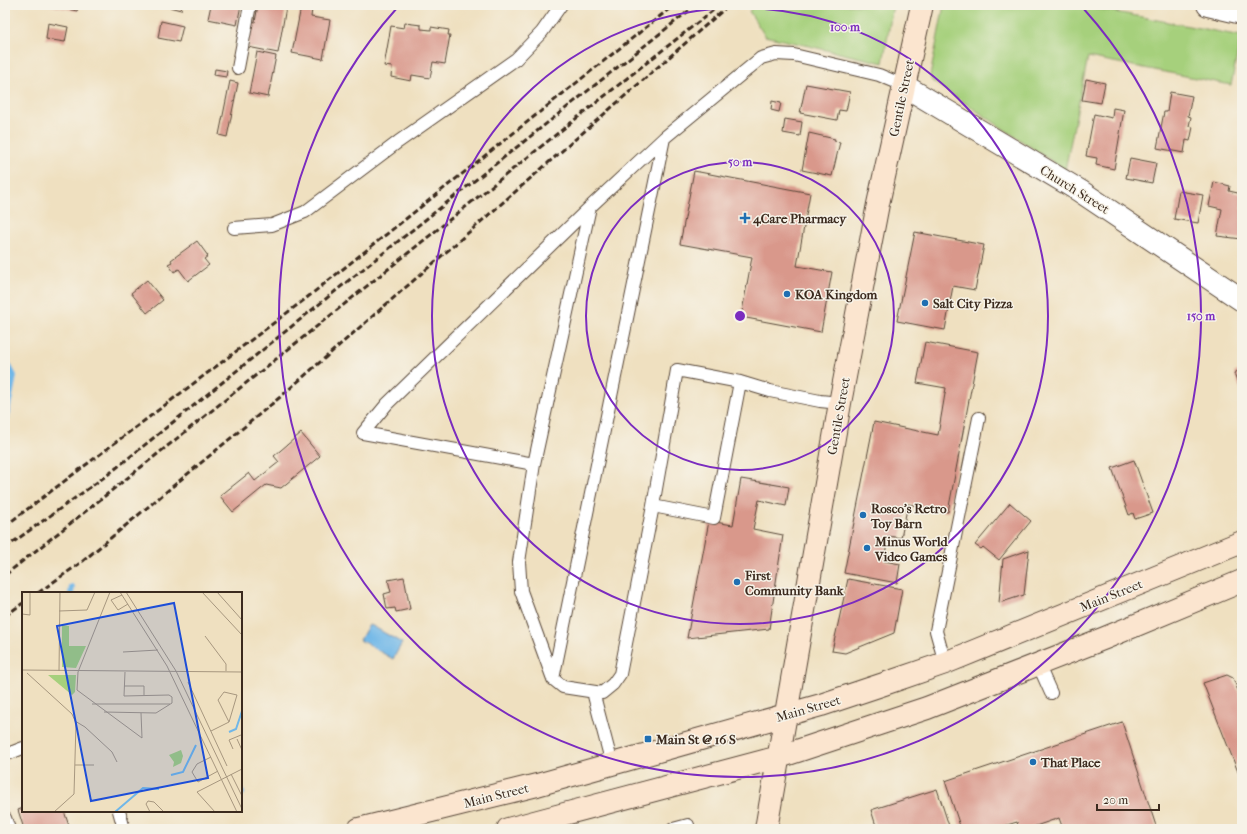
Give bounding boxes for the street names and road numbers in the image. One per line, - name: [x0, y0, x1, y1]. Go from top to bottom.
- street label: Gentile Street: [886, 58, 917, 138]
- street label: Church Street: [1037, 162, 1112, 217]
- street label: Gentile Street: [824, 376, 853, 456]
- street label: Main Street: [1078, 576, 1145, 615]
- street label: Main Street: [774, 692, 842, 725]
- street label: Main Street: [462, 780, 530, 811]

